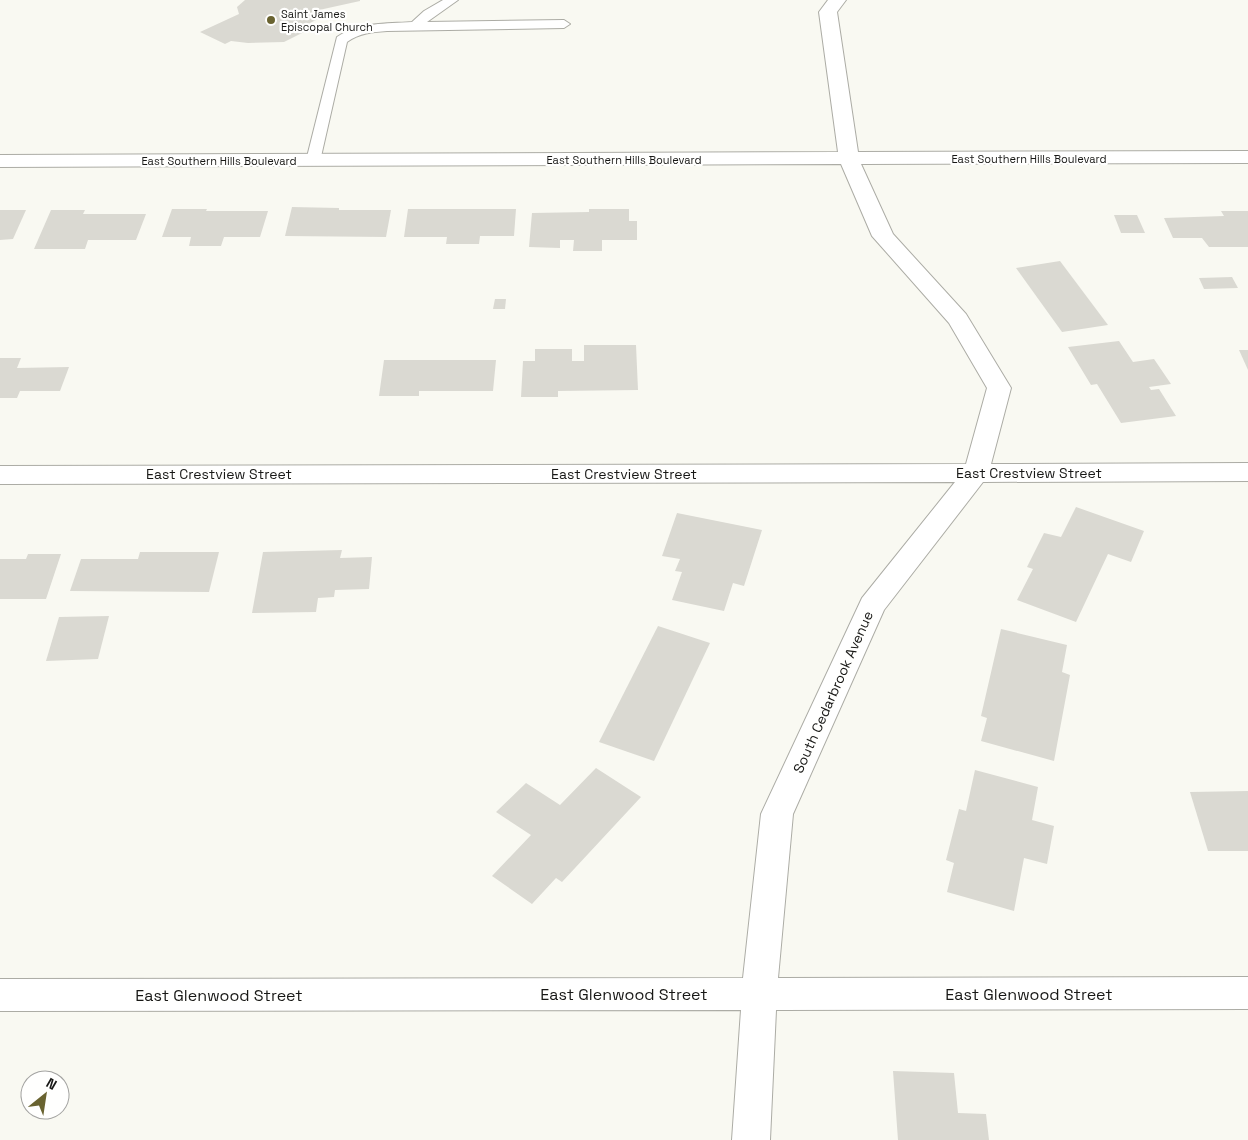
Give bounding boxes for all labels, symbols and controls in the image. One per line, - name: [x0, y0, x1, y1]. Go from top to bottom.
- place label: Saint James Episcopal Church: [281, 7, 373, 34]
- marker: Saint James Episcopal Church: [265, 14, 277, 26]
- street label: East Southern Hills Boulevard: [951, 152, 1107, 166]
- street label: East Southern Hills Boulevard: [546, 153, 702, 167]
- street label: East Southern Hills Boulevard: [141, 154, 297, 168]
- street label: East Crestview Street: [956, 464, 1102, 482]
- street label: East Crestview Street: [146, 465, 292, 483]
- street label: East Crestview Street: [551, 465, 697, 483]
- street label: South Cedarbrook Avenue: [789, 608, 877, 776]
- street label: East Glenwood Street: [540, 984, 708, 1005]
- street label: East Glenwood Street: [945, 984, 1113, 1005]
- street label: East Glenwood Street: [135, 985, 303, 1006]
- north arrow: [20, 1070, 70, 1120]
- text: N: [43, 1074, 60, 1094]

